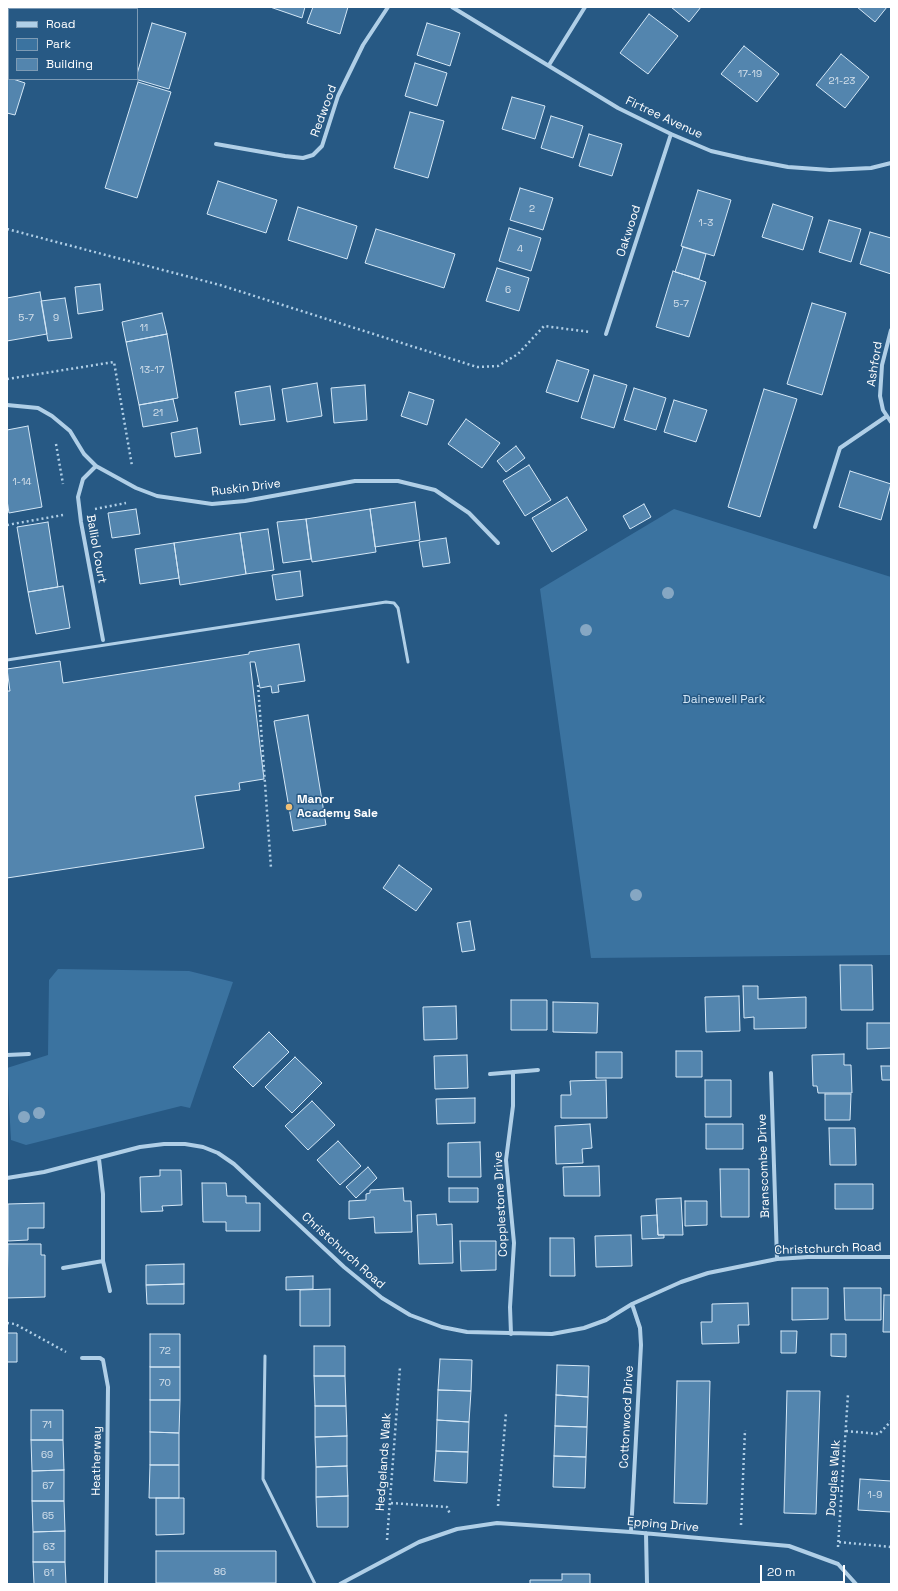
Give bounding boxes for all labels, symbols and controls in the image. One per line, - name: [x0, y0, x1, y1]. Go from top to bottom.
- legend: [8, 8, 138, 80]
- text: Road: [46, 16, 75, 32]
- text: Park: [46, 36, 71, 52]
- text: Building: [46, 56, 93, 72]
- house number: 17-19: [738, 68, 762, 80]
- house number: 21-23: [829, 75, 855, 87]
- street label: Redwood: [308, 83, 340, 139]
- street label: Firtree Avenue: [623, 94, 705, 142]
- house number: 2: [529, 203, 535, 215]
- street label: Oakwood: [614, 203, 644, 259]
- house number: 1-3: [699, 217, 713, 229]
- house number: 4: [517, 243, 523, 255]
- house number: 6: [505, 284, 511, 296]
- house number: 5-7: [673, 298, 689, 310]
- house number: 5-7: [18, 312, 34, 324]
- house number: 9: [53, 312, 59, 324]
- house number: 11: [140, 322, 148, 334]
- street label: Ashford: [864, 340, 886, 388]
- house number: 13-17: [140, 364, 164, 376]
- house number: 21: [153, 407, 163, 419]
- house number: 1-14: [12, 476, 32, 488]
- street label: Ruskin Drive: [210, 477, 282, 499]
- street label: Balliol Court: [83, 513, 109, 585]
- park label: Dainewell Park: [683, 693, 765, 707]
- place label: Manor Academy Sale: [297, 793, 378, 821]
- marker: Manor Academy Sale: [284, 802, 294, 812]
- street label: Branscombe Drive: [755, 1114, 773, 1218]
- street label: Copplestone Drive: [491, 1151, 511, 1257]
- street label: Christchurch Road: [298, 1210, 388, 1292]
- street label: Christchurch Road: [774, 1240, 882, 1258]
- house number: 72: [159, 1345, 171, 1357]
- street label: Cottonwood Drive: [617, 1365, 637, 1469]
- house number: 70: [159, 1377, 171, 1389]
- street label: Hedgelands Walk: [373, 1412, 395, 1512]
- house number: 71: [42, 1419, 52, 1431]
- street label: Heatherway: [89, 1426, 105, 1496]
- street label: Douglas Walk: [824, 1439, 844, 1517]
- house number: 69: [41, 1449, 53, 1461]
- house number: 67: [42, 1480, 54, 1492]
- house number: 1-9: [868, 1489, 882, 1501]
- house number: 65: [42, 1510, 54, 1522]
- street label: Epping Drive: [626, 1515, 700, 1535]
- house number: 63: [43, 1541, 55, 1553]
- scale bar: [762, 1557, 847, 1583]
- text: 20 m: [767, 1564, 795, 1580]
- house number: 86: [214, 1566, 226, 1578]
- house number: 61: [44, 1567, 54, 1579]

